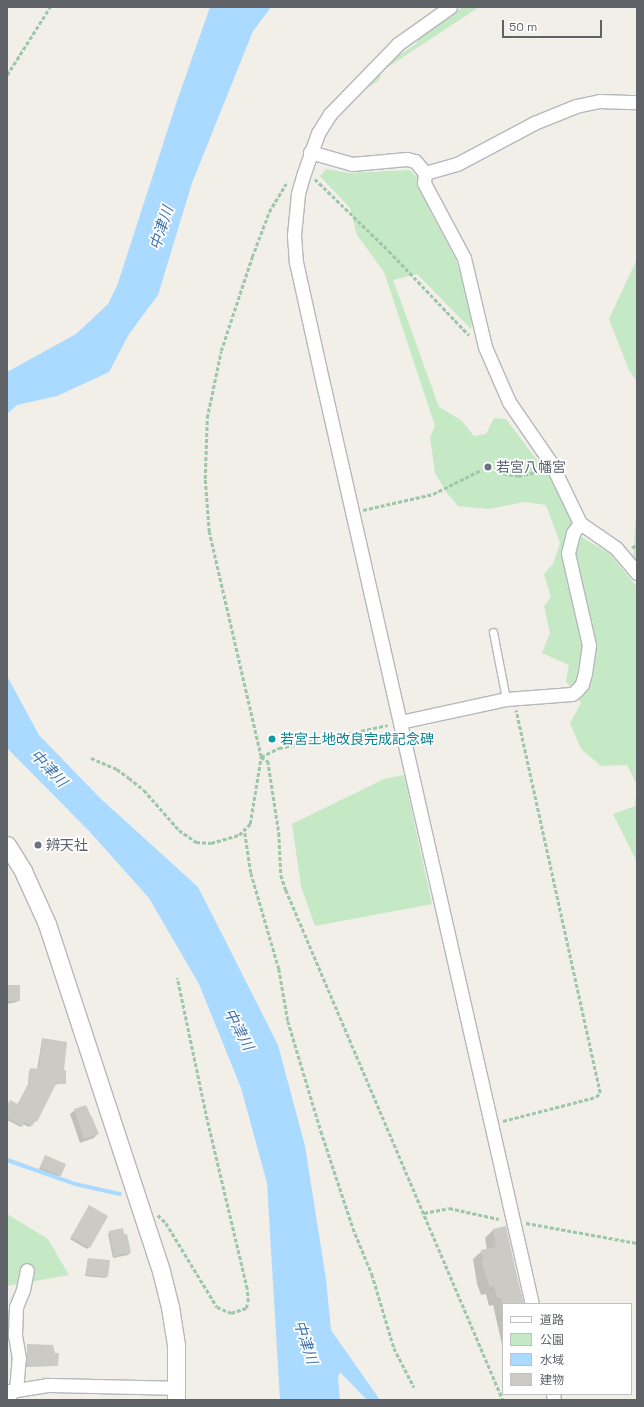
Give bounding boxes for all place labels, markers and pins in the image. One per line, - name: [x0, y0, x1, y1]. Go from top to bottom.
- place label: 若宮八幡宮: [496, 459, 566, 475]
- marker: 若宮八幡宮: [483, 462, 493, 472]
- place label: 若宮土地改良完成記念碑: [280, 731, 434, 747]
- marker: 若宮土地改良完成記念碑: [267, 734, 277, 744]
- place label: 辨天社: [46, 837, 88, 853]
- marker: 辨天社: [33, 840, 43, 850]

